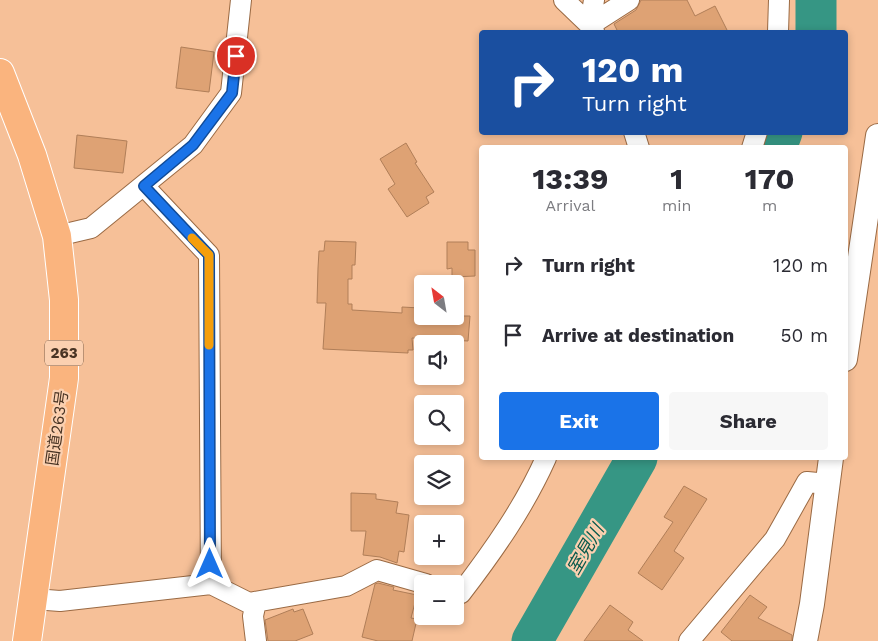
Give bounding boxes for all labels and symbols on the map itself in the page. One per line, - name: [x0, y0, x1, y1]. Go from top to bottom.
- pin: [215, 35, 257, 77]
- north arrow: [414, 275, 464, 325]
- road number: 263: [45, 340, 83, 366]
- street label: 国道263号: [42, 389, 72, 467]
- water label: 室見川: [562, 519, 609, 578]
- position arrow: [183, 537, 235, 589]

